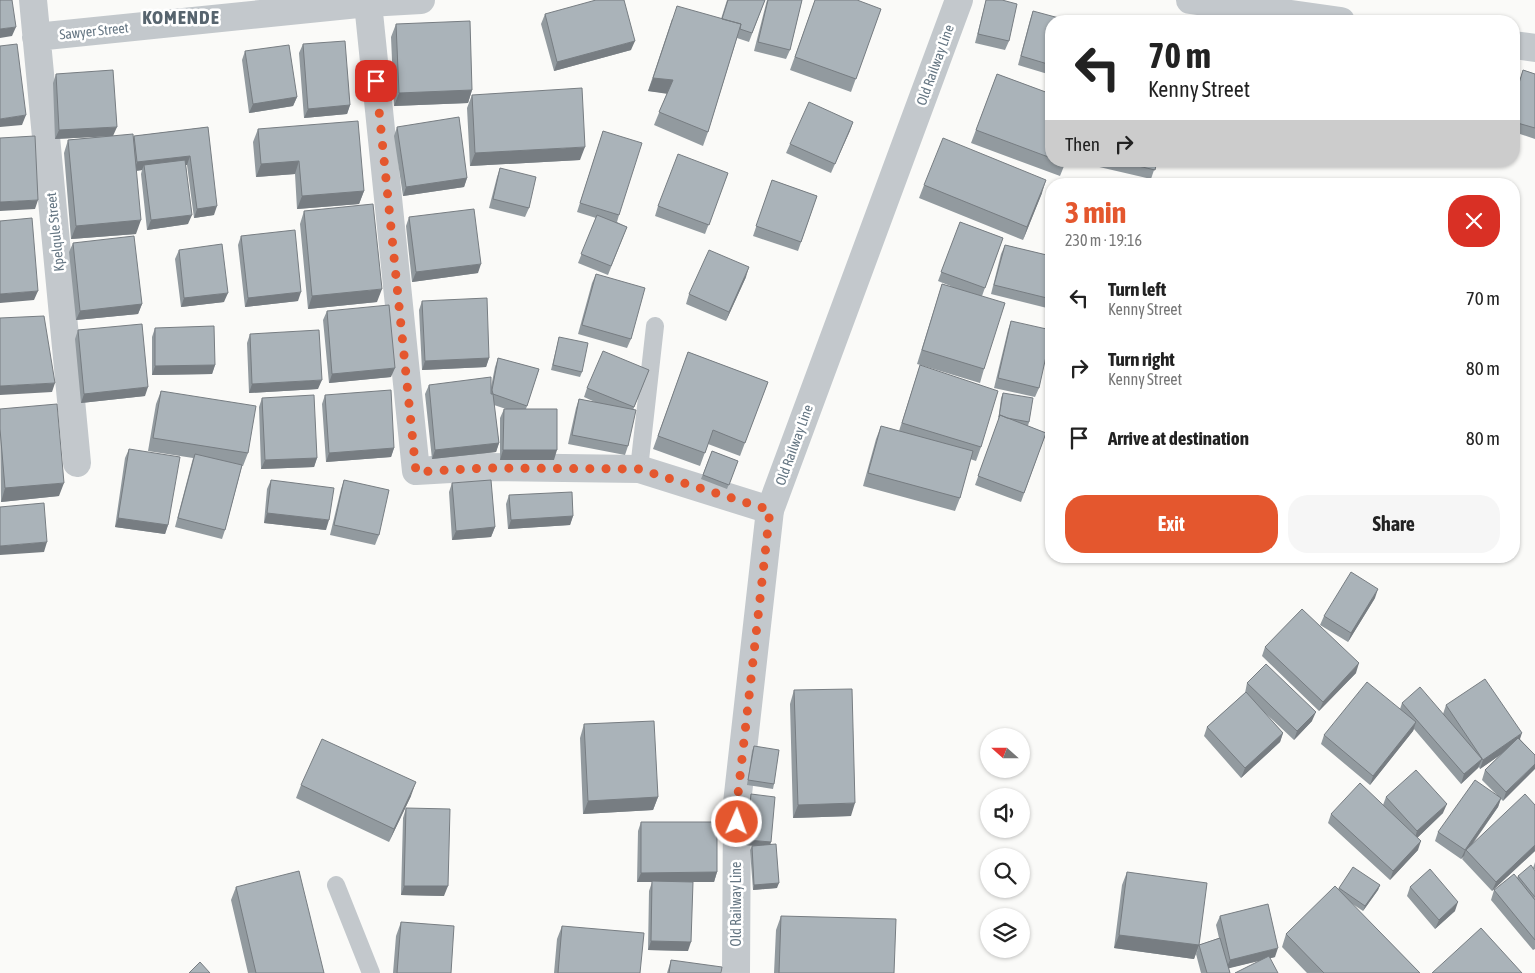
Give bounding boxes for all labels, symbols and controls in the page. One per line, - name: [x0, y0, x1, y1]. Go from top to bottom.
- district label: KOMENDE: [142, 6, 220, 28]
- street label: Sawyer Street: [59, 19, 129, 43]
- street label: Old Railway Line: [913, 22, 957, 108]
- icon: left: [1065, 35, 1130, 100]
- text: 70 m: [1148, 35, 1211, 75]
- pin: [355, 60, 397, 102]
- icon: arrive: [362, 67, 390, 95]
- text: Kenny Street: [1148, 76, 1250, 102]
- icon: right: [1110, 130, 1138, 158]
- text: Then: [1065, 133, 1100, 155]
- street label: Kpelqule Street: [43, 192, 67, 272]
- text: 3 min: [1065, 195, 1126, 229]
- button: close: [1448, 195, 1500, 247]
- text: 230 m · 19:16: [1065, 231, 1142, 249]
- text: Turn left: [1108, 278, 1166, 300]
- icon: left: [1065, 284, 1093, 312]
- text: 70 m: [1466, 287, 1500, 309]
- text: Kenny Street: [1108, 300, 1182, 318]
- text: Turn right: [1108, 348, 1175, 370]
- icon: right: [1065, 354, 1093, 382]
- text: 80 m: [1466, 357, 1500, 379]
- text: Kenny Street: [1108, 370, 1182, 388]
- street label: Old Railway Line: [772, 402, 816, 488]
- icon: arrive: [1065, 424, 1093, 452]
- text: Arrive at destination: [1108, 427, 1249, 449]
- text: 80 m: [1466, 427, 1500, 449]
- button: Exit: [1065, 495, 1278, 553]
- button: Share: [1288, 495, 1500, 553]
- north arrow: [980, 728, 1030, 778]
- map controls: [980, 728, 1030, 958]
- button: sound: [980, 788, 1030, 838]
- position arrow: [710, 795, 762, 847]
- button: search: [980, 848, 1030, 898]
- street label: Old Railway Line: [728, 862, 744, 946]
- button: layers: [980, 908, 1030, 958]

